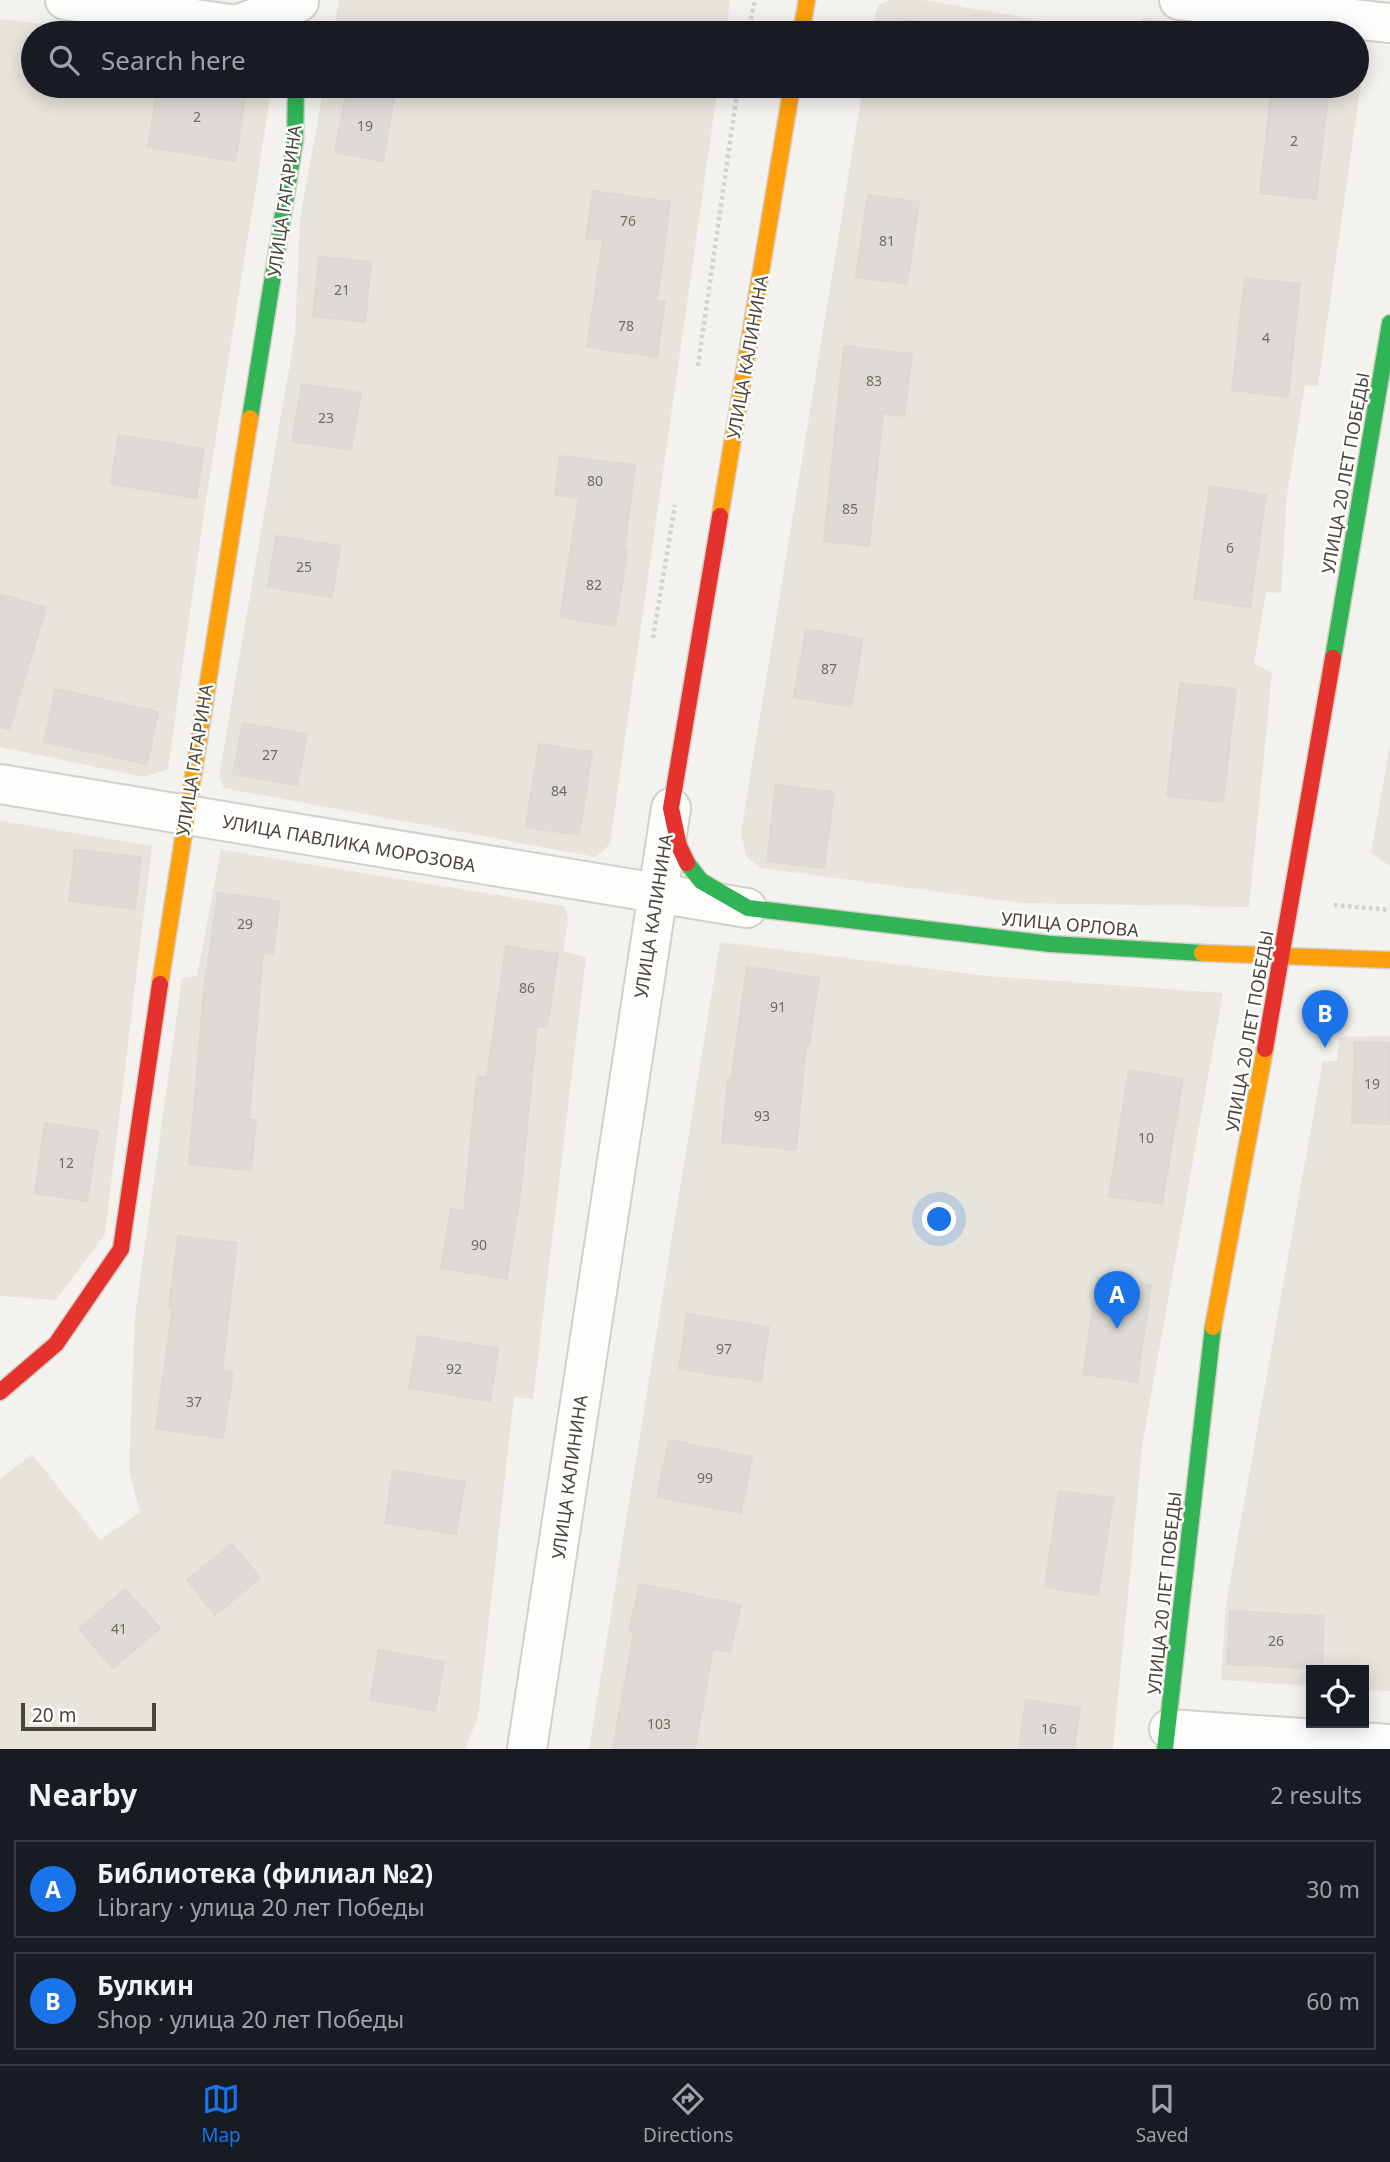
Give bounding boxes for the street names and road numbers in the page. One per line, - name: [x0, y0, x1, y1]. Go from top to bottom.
- street label: УЛИЦА ГАГАРИНА: [261, 123, 307, 279]
- street label: УЛИЦА КАЛИНИНА: [721, 273, 773, 441]
- street label: УЛИЦА 20 ЛЕТ ПОБЕДЫ: [1315, 370, 1375, 576]
- street label: УЛИЦА ГАГАРИНА: [170, 682, 218, 838]
- street label: УЛИЦА ПАВЛИКА МОРОЗОВА: [220, 809, 478, 877]
- street label: УЛИЦА КАЛИНИНА: [628, 832, 678, 1000]
- street label: УЛИЦА ОРЛОВА: [1000, 906, 1140, 942]
- street label: УЛИЦА 20 ЛЕТ ПОБЕДЫ: [1219, 928, 1279, 1134]
- street label: УЛИЦА КАЛИНИНА: [546, 1393, 592, 1561]
- street label: УЛИЦА 20 ЛЕТ ПОБЕДЫ: [1141, 1490, 1187, 1696]

